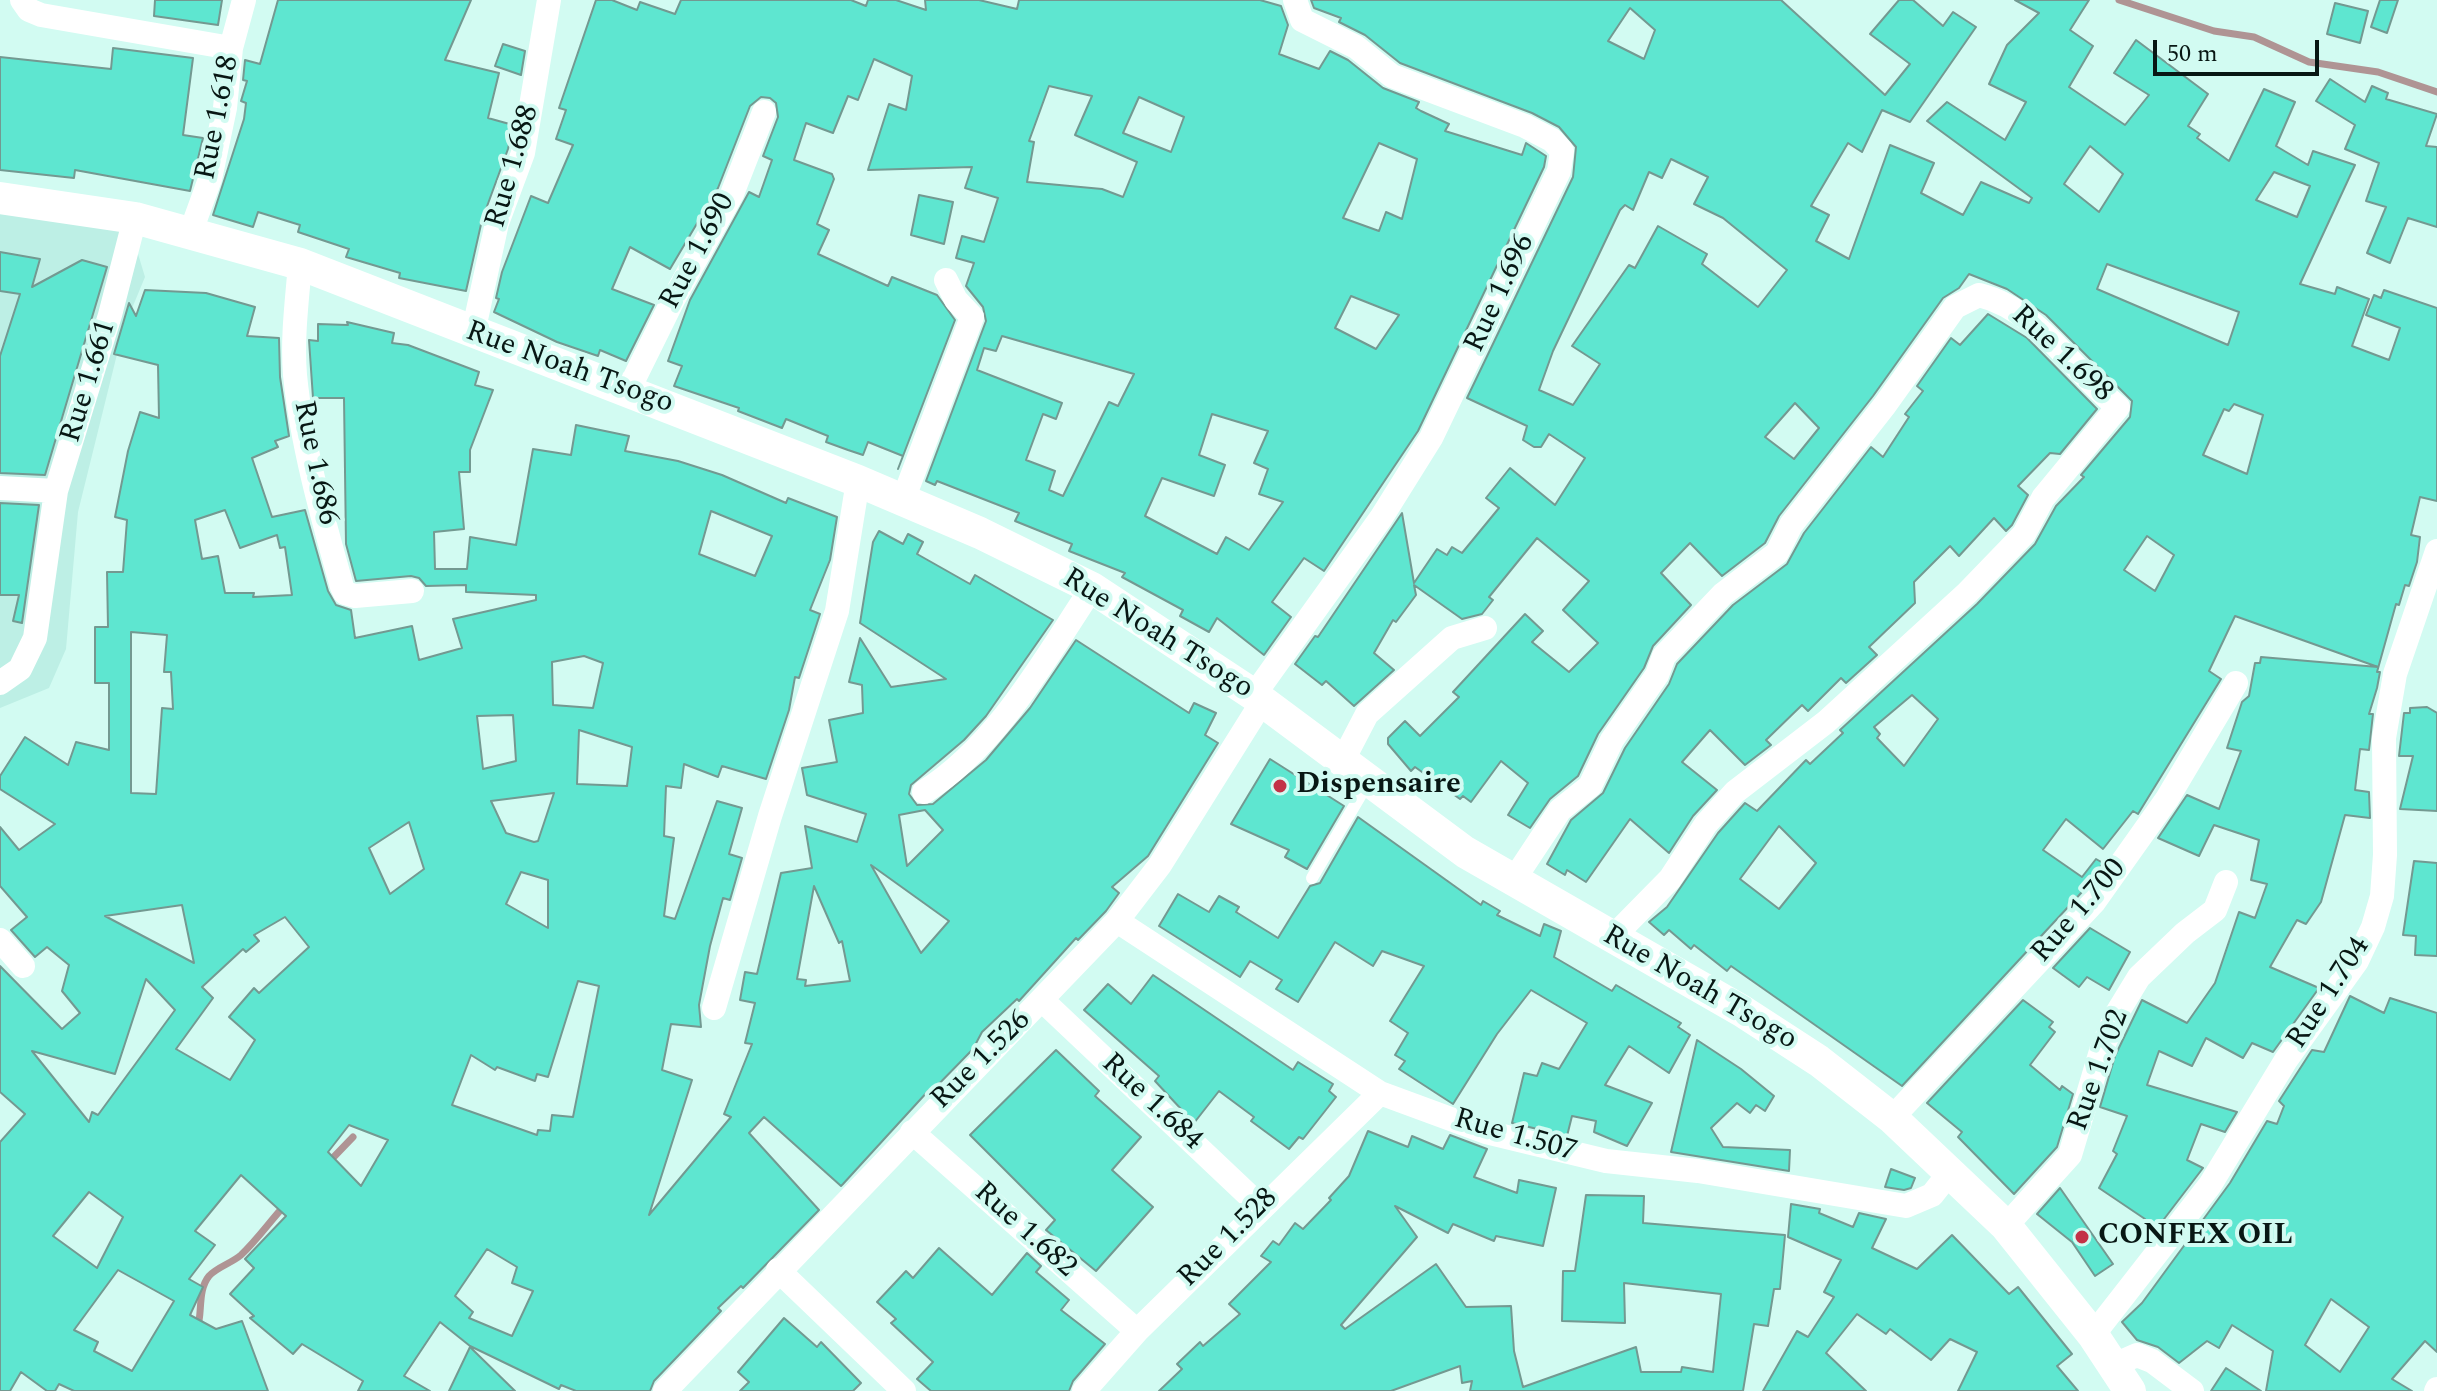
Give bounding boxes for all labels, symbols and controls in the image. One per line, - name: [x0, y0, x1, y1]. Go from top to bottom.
- scale bar: [2157, 24, 2323, 74]
- text: 50 m: [2167, 36, 2218, 72]
- street label: Rue 1.618: [189, 53, 249, 183]
- street label: Rue 1.688: [479, 101, 549, 233]
- street label: Rue 1.690: [653, 188, 745, 316]
- street label: Rue 1.696: [1458, 229, 1544, 359]
- street label: Rue 1.698: [2003, 299, 2119, 411]
- street label: Rue Noah Tsogo: [460, 315, 678, 423]
- street label: Rue 1.661: [54, 316, 126, 448]
- street label: Rue 1.686: [283, 398, 345, 528]
- street label: Rue Noah Tsogo: [1055, 562, 1259, 708]
- place label: Dispensaire: [1296, 768, 1461, 804]
- marker: Dispensaire: [1271, 777, 1289, 795]
- street label: Rue 1.700: [2025, 853, 2135, 971]
- street label: Rue Noah Tsogo: [1595, 919, 1803, 1059]
- street label: Rue 1.704: [2281, 931, 2379, 1057]
- street label: Rue 1.526: [925, 1004, 1039, 1118]
- street label: Rue 1.702: [2062, 1006, 2138, 1136]
- street label: Rue 1.684: [1093, 1047, 1209, 1159]
- street label: Rue 1.507: [1449, 1102, 1581, 1172]
- street label: Rue 1.682: [965, 1175, 1083, 1287]
- street label: Rue 1.528: [1172, 1182, 1286, 1296]
- place label: CONFEX OIL: [2098, 1219, 2293, 1255]
- marker: CONFEX OIL: [2073, 1228, 2091, 1246]

